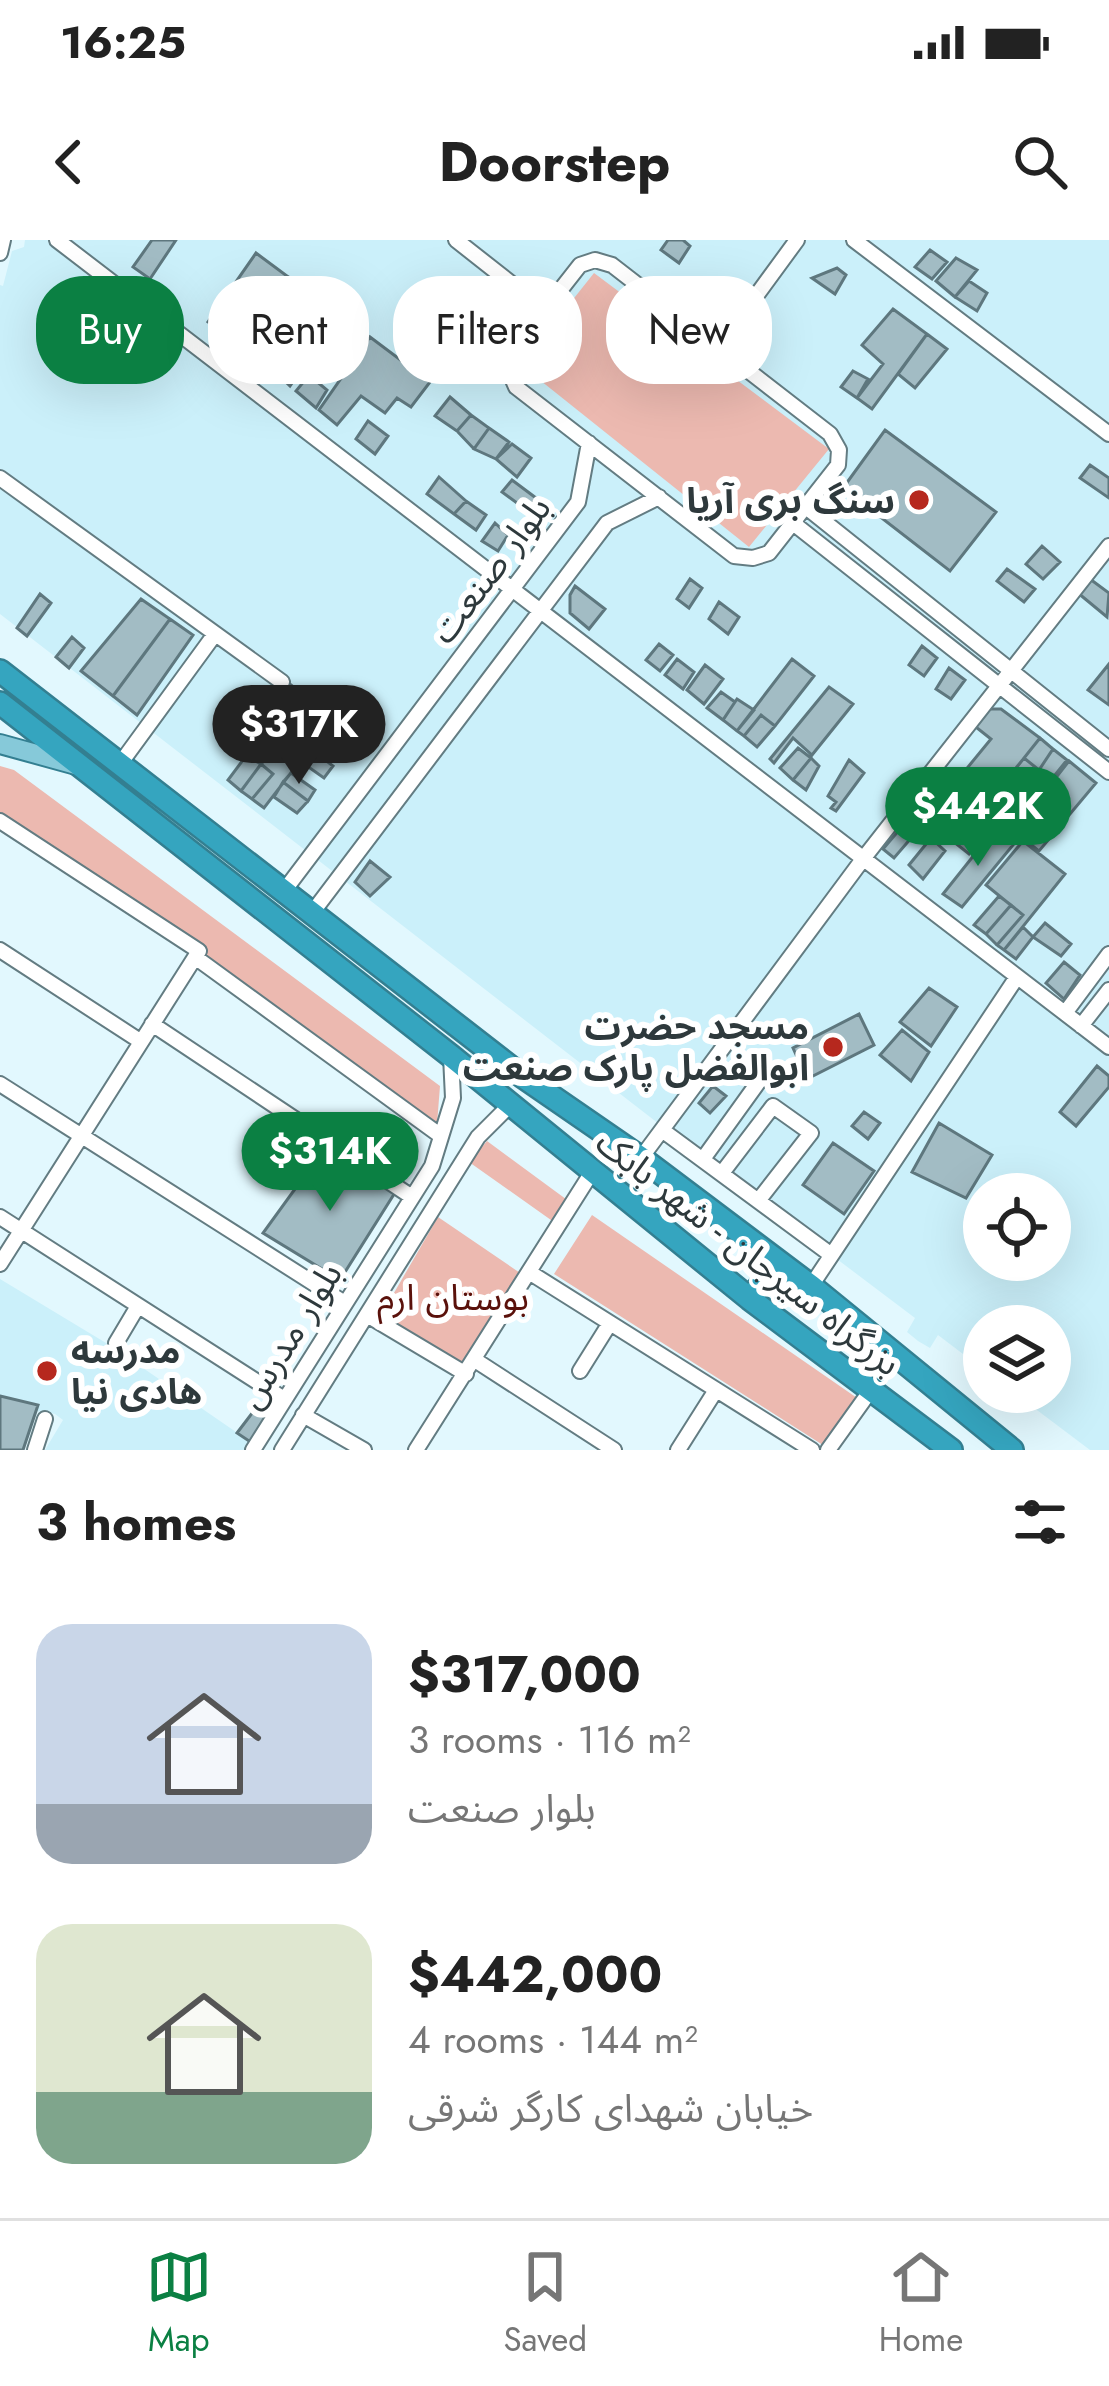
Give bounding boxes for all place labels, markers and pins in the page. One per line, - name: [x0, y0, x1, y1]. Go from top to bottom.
- place label: سنگ بری آریا: [686, 474, 895, 526]
- marker: سنگ بری آریا: [906, 487, 932, 513]
- pin: $317K: [215, 685, 383, 787]
- pin: $442K: [894, 767, 1062, 869]
- place label: مسجد حضرت ابوالفضل پارک صنعت: [463, 1000, 809, 1093]
- marker: مسجد حضرت ابوالفضل پارک صنعت: [820, 1034, 846, 1060]
- pin: $314K: [246, 1112, 414, 1214]
- place label: مدرسه هادی نیا: [71, 1324, 202, 1417]
- marker: مدرسه هادی نیا: [34, 1358, 60, 1384]

